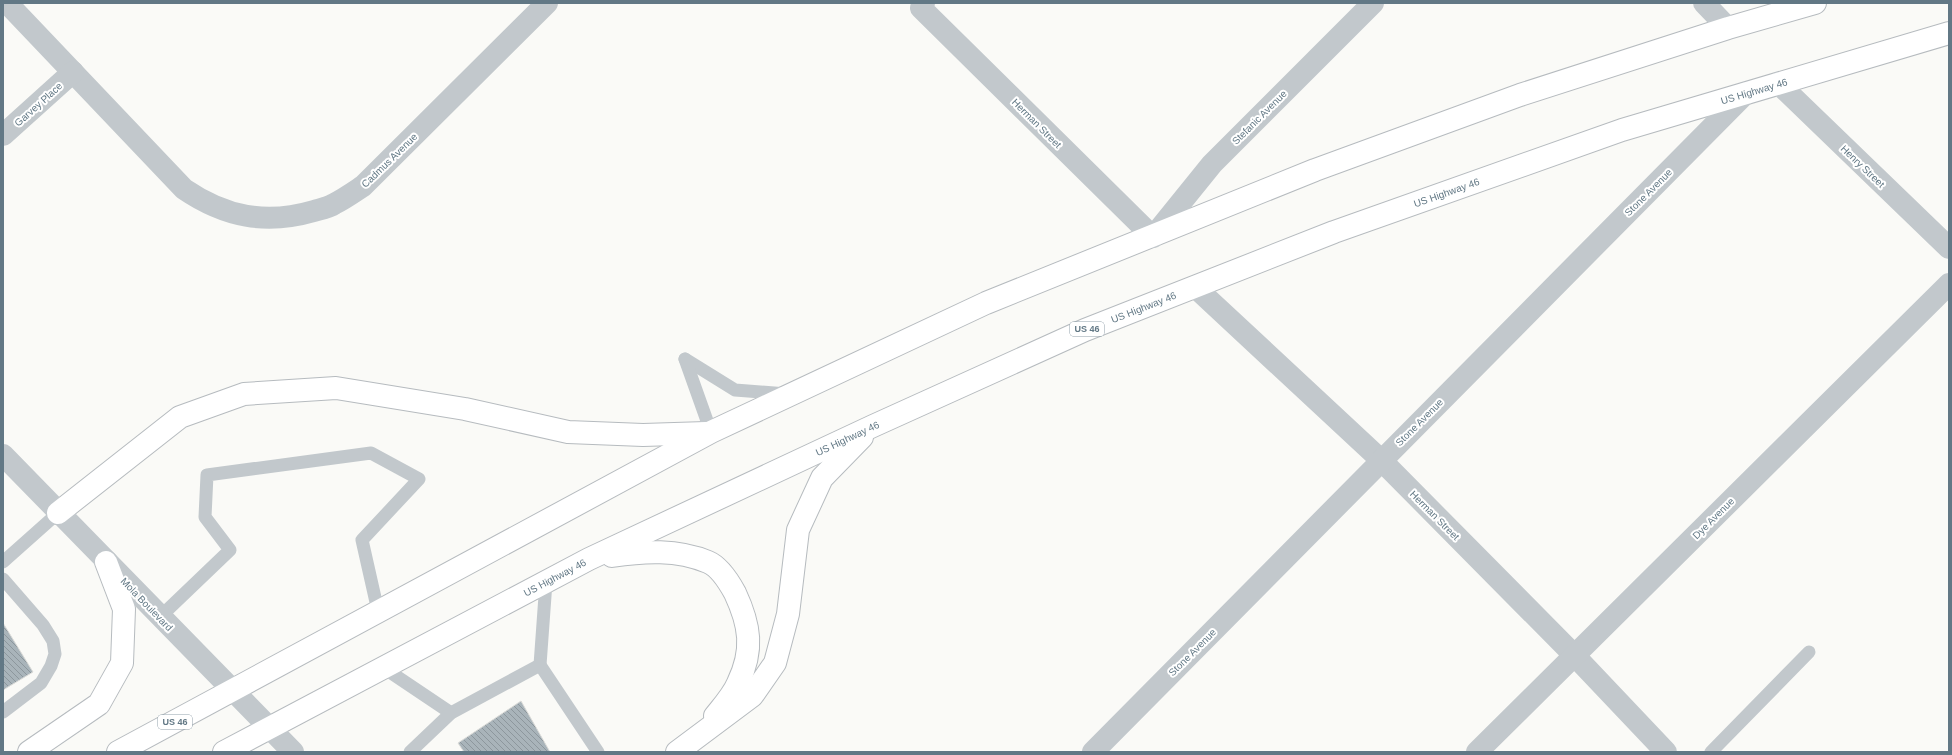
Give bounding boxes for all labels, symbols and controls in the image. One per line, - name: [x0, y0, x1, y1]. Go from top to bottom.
- street label: US Highway 46: [1719, 76, 1789, 106]
- street label: Garvey Place: [12, 80, 65, 129]
- street label: Stefanic Avenue: [1230, 88, 1289, 147]
- street label: Herman Street: [1010, 96, 1064, 150]
- street label: Cadmus Avenue: [359, 131, 420, 190]
- street label: Henry Street: [1839, 143, 1887, 190]
- street label: Stone Avenue: [1623, 166, 1675, 218]
- street label: US Highway 46: [1412, 176, 1481, 209]
- street label: US Highway 46: [1110, 290, 1178, 325]
- road number: US 46: [1070, 322, 1104, 336]
- street label: Stone Avenue: [1394, 396, 1446, 448]
- street label: US Highway 46: [814, 419, 881, 458]
- street label: Herman Street: [1408, 488, 1462, 542]
- street label: Dye Avenue: [1690, 495, 1737, 541]
- street label: US Highway 46: [522, 556, 588, 599]
- street label: Mola Boulevard: [119, 576, 175, 633]
- street label: Stone Avenue: [1167, 626, 1219, 678]
- road number: US 46: [158, 715, 192, 729]

